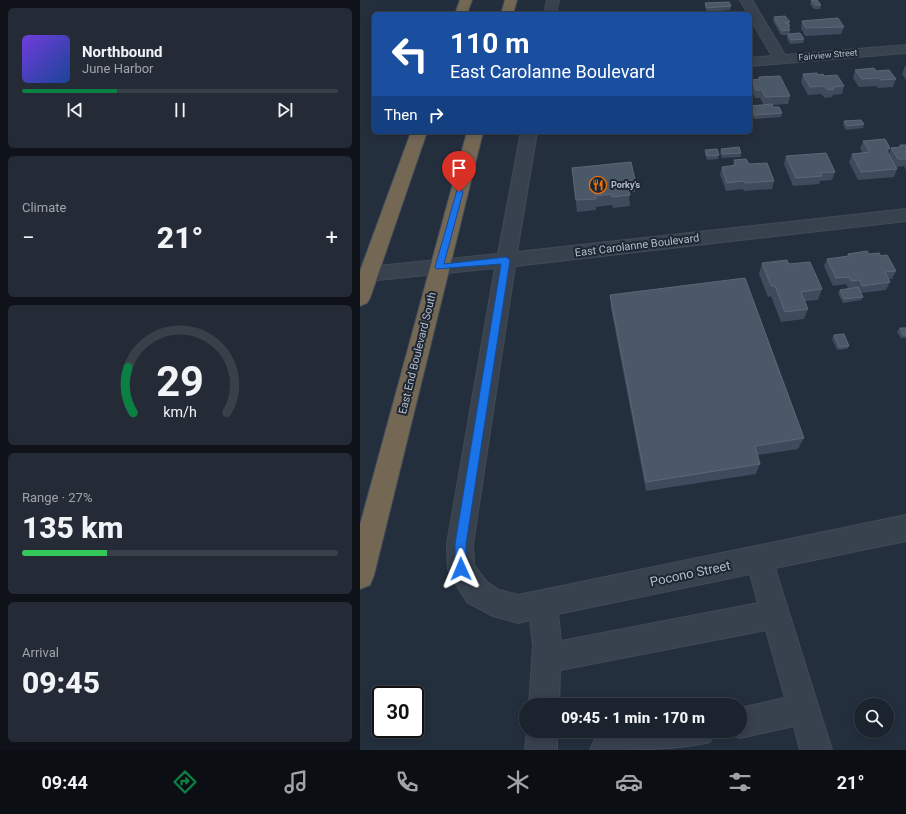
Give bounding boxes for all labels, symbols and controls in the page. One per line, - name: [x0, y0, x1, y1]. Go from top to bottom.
- text: 110 m: [450, 27, 529, 60]
- icon: left: [384, 28, 436, 80]
- text: Northbound: [82, 43, 163, 61]
- street label: Fairview Street: [798, 47, 858, 63]
- text: June Harbor: [82, 61, 154, 76]
- text: East Carolanne Boulevard: [450, 61, 655, 82]
- icon: previous: [64, 99, 86, 121]
- icon: pause: [169, 99, 191, 121]
- icon: next: [274, 99, 296, 121]
- icon: right: [425, 104, 447, 126]
- text: Then: [384, 106, 417, 124]
- pin: [442, 151, 476, 192]
- icon: arrive: [448, 157, 470, 179]
- restaurant icon: Porky's: [588, 175, 608, 195]
- place label: Porky's: [611, 180, 641, 190]
- text: Climate: [22, 200, 66, 215]
- text: 21°: [157, 220, 203, 255]
- text: −: [22, 225, 35, 250]
- text: +: [326, 225, 338, 250]
- street label: East Carolanne Boulevard: [574, 231, 700, 260]
- street label: East End Boulevard South: [396, 291, 439, 416]
- text: 29: [156, 357, 204, 406]
- text: km/h: [163, 404, 197, 420]
- text: Range · 27%: [22, 490, 92, 505]
- text: 135 km: [22, 510, 124, 545]
- position arrow: [440, 548, 482, 590]
- street label: Pocono Street: [649, 558, 732, 589]
- text: Arrival: [22, 645, 59, 660]
- text: 09:45: [22, 665, 100, 700]
- speed limit sign: 30: [372, 686, 424, 738]
- map controls: [854, 698, 894, 738]
- button: search: [854, 698, 894, 738]
- text: 09:45 · 1 min · 170 m: [561, 709, 705, 727]
- icon: directions: [171, 768, 199, 796]
- icon: music: [282, 768, 310, 796]
- icon: phone: [393, 768, 421, 796]
- icon: climate: [504, 768, 532, 796]
- icon: car: [615, 768, 643, 796]
- icon: filters: [726, 768, 754, 796]
- text: 09:44: [41, 772, 88, 793]
- text: 21°: [837, 772, 864, 793]

